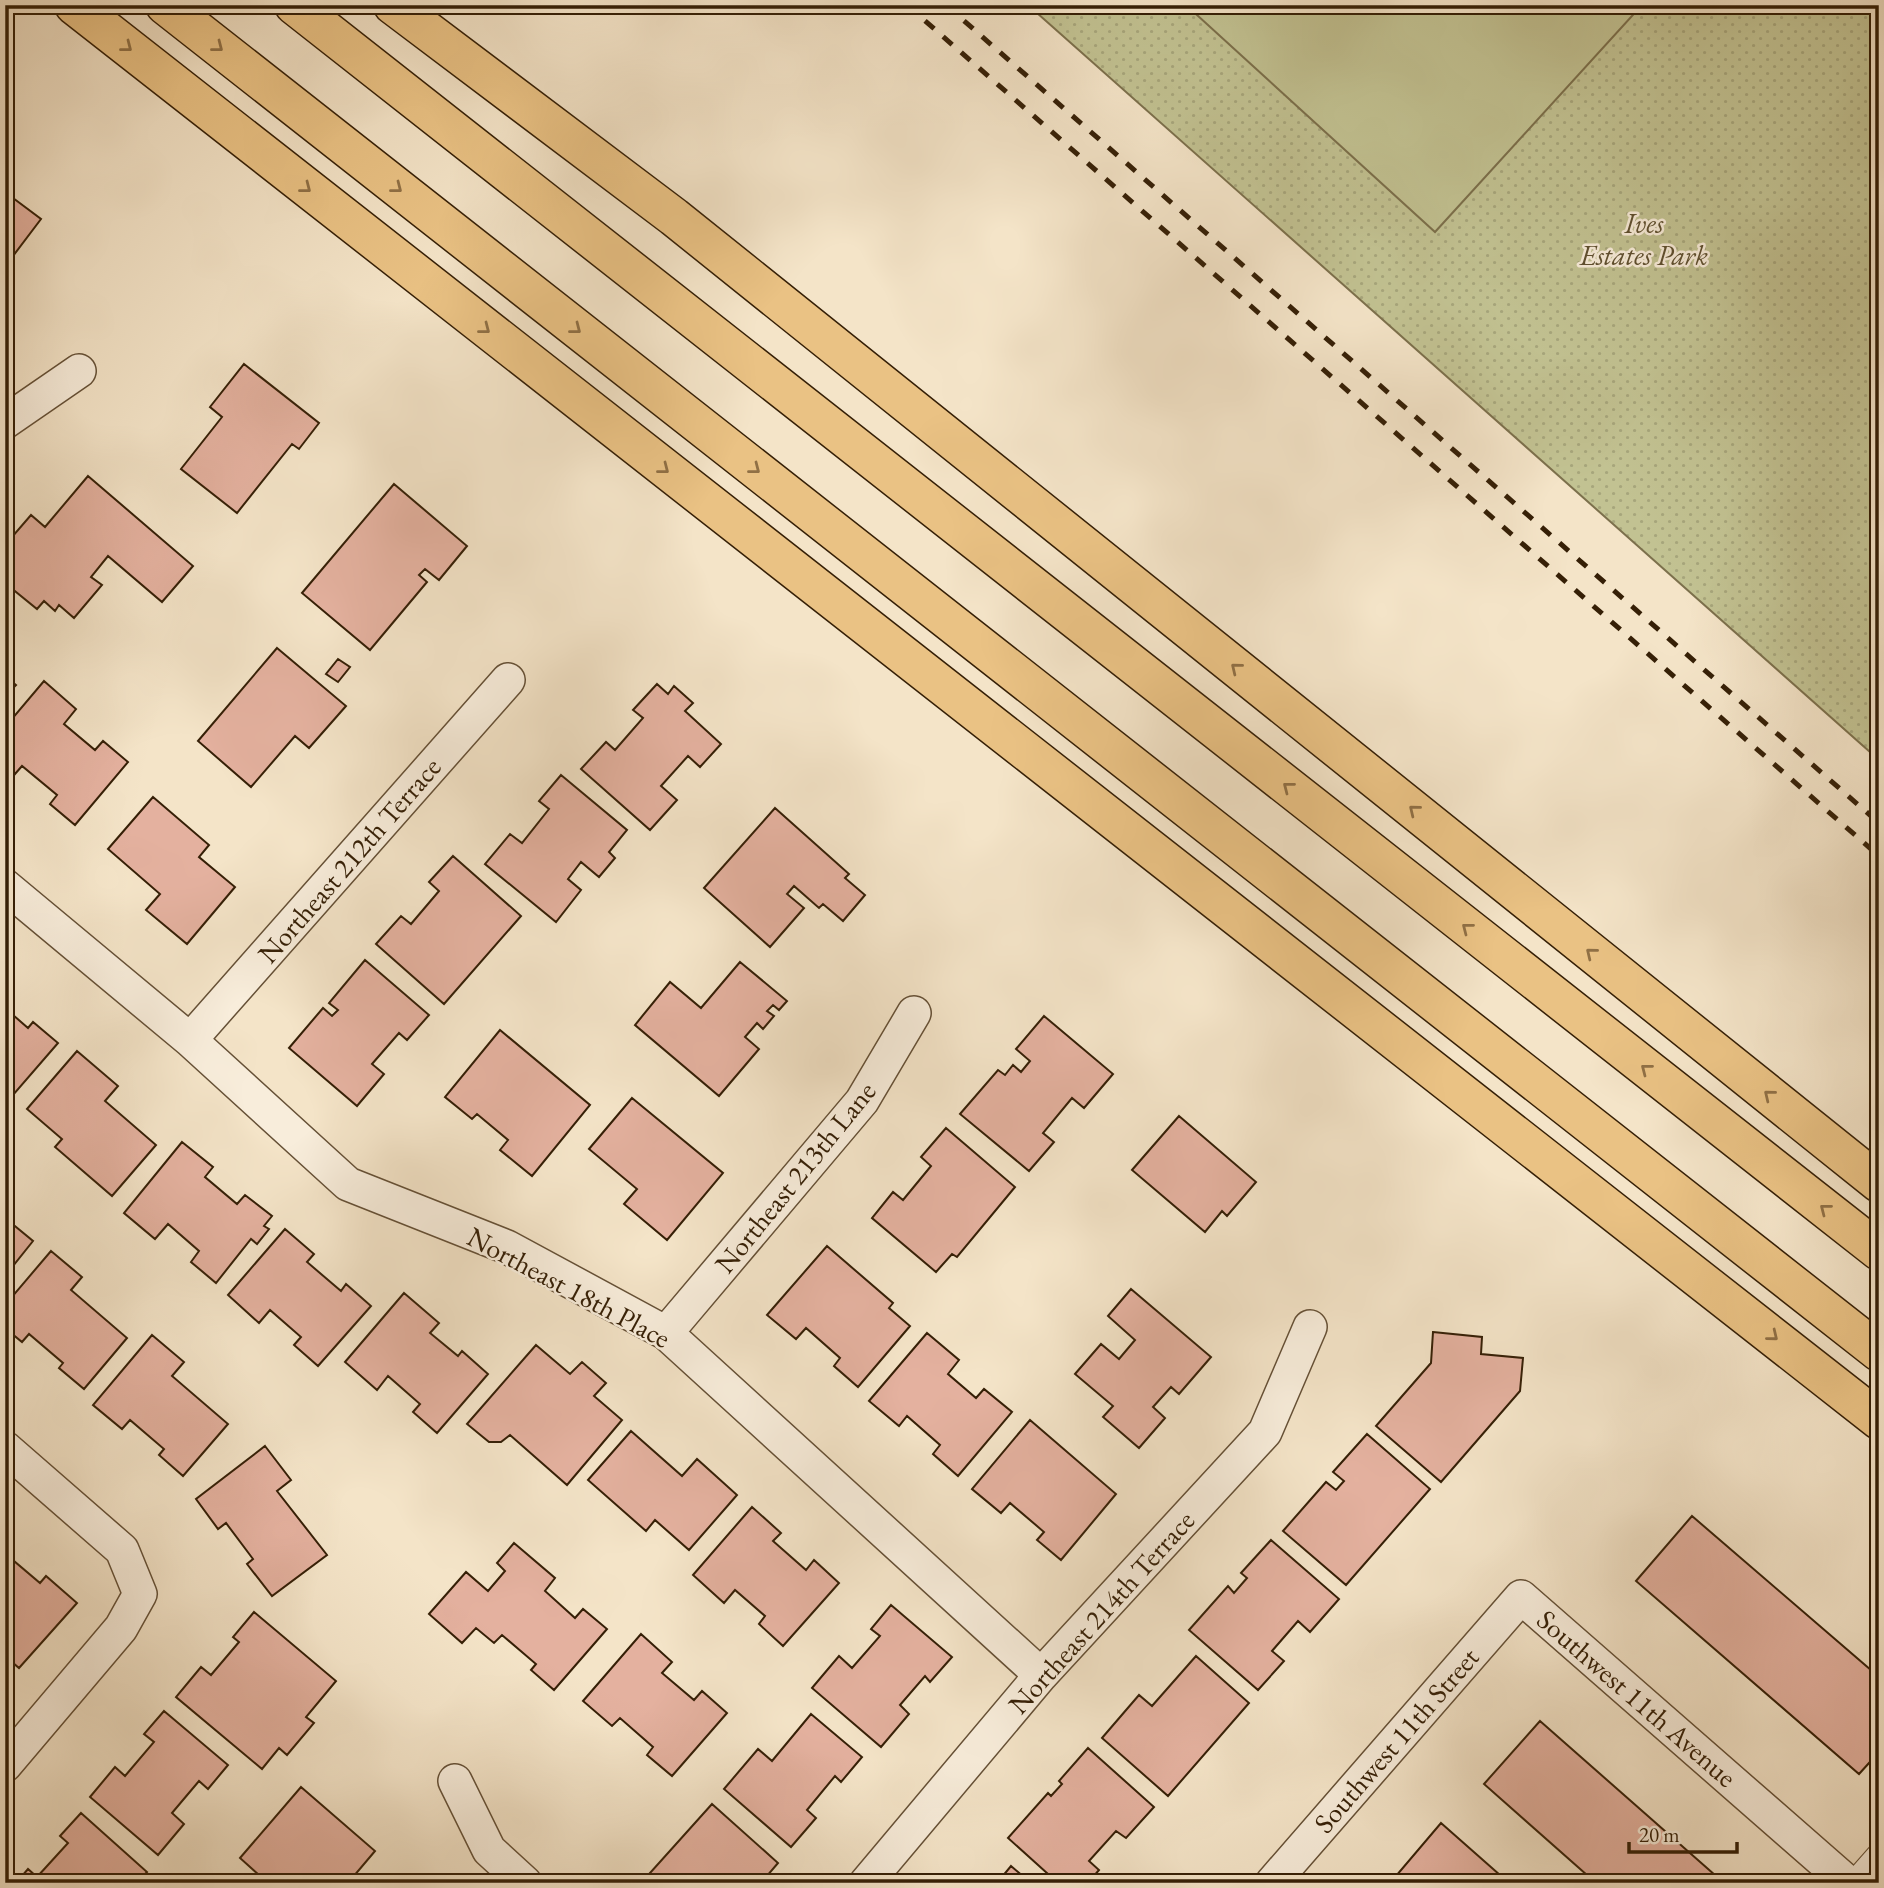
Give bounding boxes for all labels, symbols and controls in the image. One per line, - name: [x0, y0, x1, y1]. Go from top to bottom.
- one-way arrow: [120, 39, 132, 52]
- one-way arrow: [211, 39, 223, 52]
- one-way arrow: [298, 180, 310, 193]
- one-way arrow: [389, 180, 402, 192]
- park label: Ives Estates Park: [1579, 205, 1708, 273]
- one-way arrow: [477, 320, 490, 333]
- one-way arrow: [568, 320, 580, 333]
- one-way arrow: [657, 460, 669, 473]
- one-way arrow: [747, 461, 759, 474]
- one-way arrow: [1232, 664, 1245, 676]
- street label: Northeast 212th Terrace: [250, 749, 448, 971]
- one-way arrow: [1284, 783, 1296, 796]
- one-way arrow: [1409, 806, 1421, 819]
- one-way arrow: [1462, 924, 1475, 936]
- one-way arrow: [1587, 948, 1599, 961]
- one-way arrow: [1641, 1064, 1653, 1077]
- street label: Northeast 213th Lane: [707, 1074, 883, 1280]
- one-way arrow: [1764, 1091, 1777, 1103]
- one-way arrow: [1820, 1205, 1833, 1218]
- street label: Northeast 18th Place: [461, 1218, 677, 1356]
- one-way arrow: [1766, 1327, 1778, 1340]
- street label: Northeast 214th Terrace: [1000, 1503, 1202, 1721]
- street label: Southwest 11th Avenue: [1530, 1601, 1744, 1795]
- street label: Southwest 11th Street: [1306, 1640, 1487, 1840]
- scale bar: [1629, 1811, 1737, 1855]
- text: 20 m: [1639, 1821, 1680, 1848]

